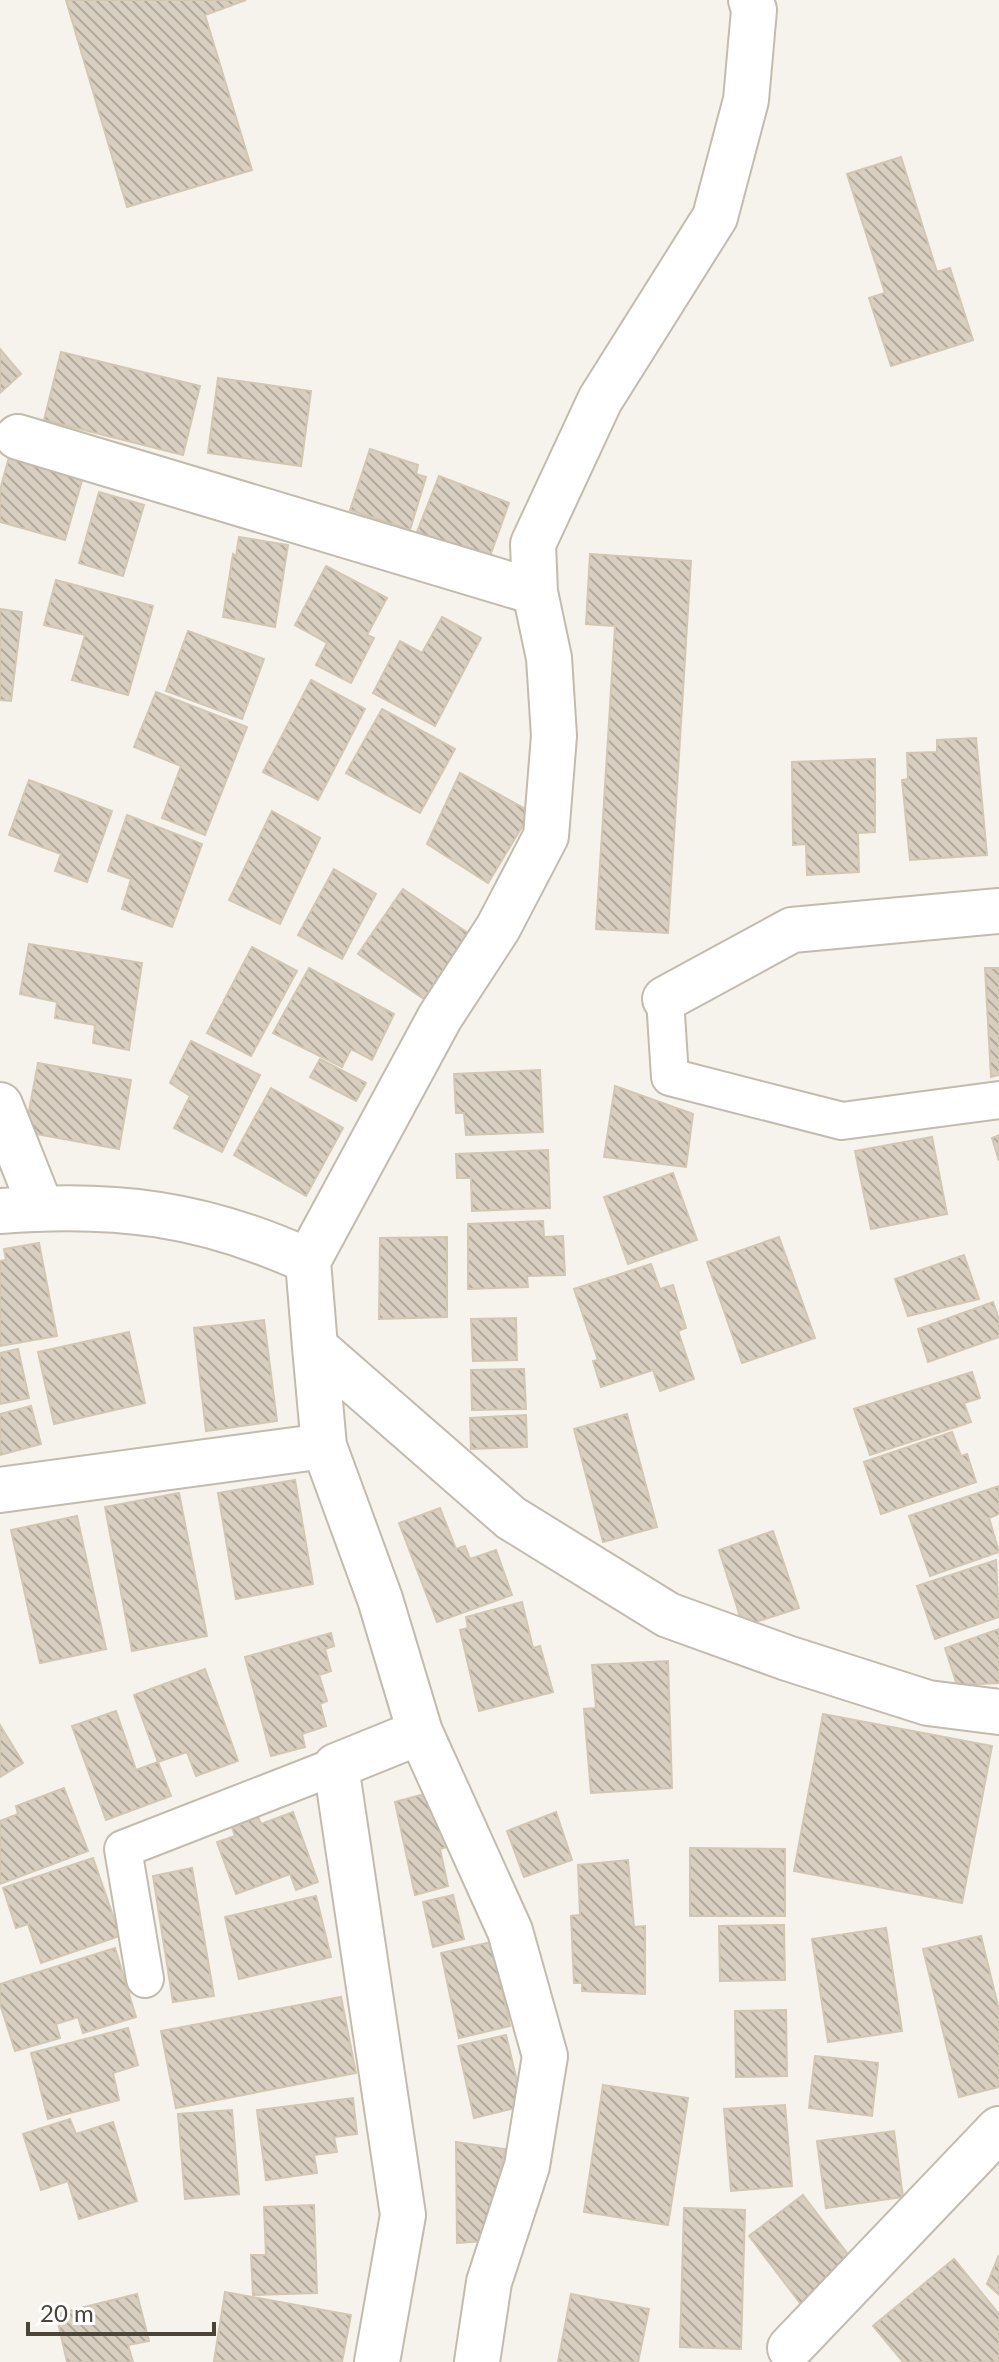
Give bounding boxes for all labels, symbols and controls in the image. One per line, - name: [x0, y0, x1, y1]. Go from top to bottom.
- scale bar: [28, 2286, 214, 2336]
- text: 20 m: [40, 2298, 94, 2327]

